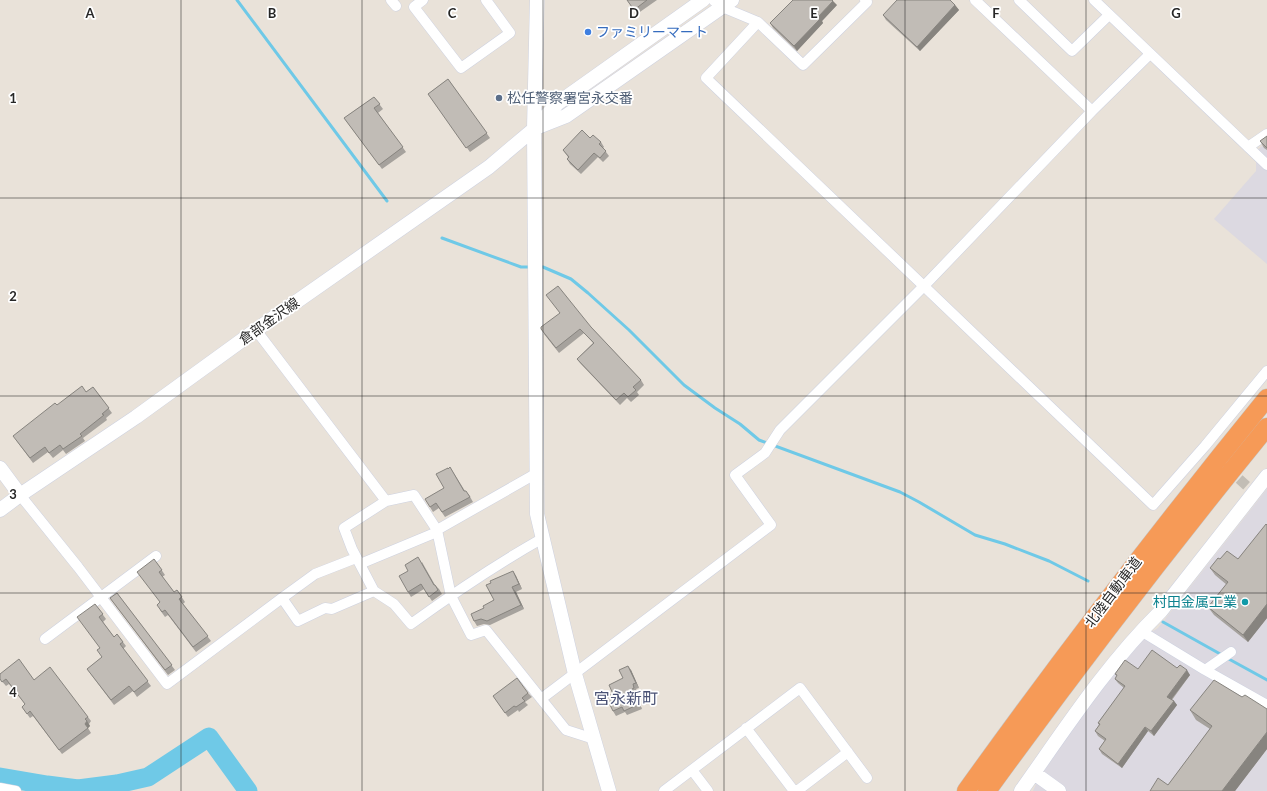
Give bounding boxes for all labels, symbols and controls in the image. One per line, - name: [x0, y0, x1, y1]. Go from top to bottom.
- text: A: [84, 5, 95, 21]
- text: B: [268, 5, 277, 21]
- text: C: [448, 5, 457, 21]
- text: D: [629, 5, 639, 21]
- text: E: [810, 5, 818, 21]
- text: F: [992, 5, 1000, 21]
- text: G: [1171, 5, 1181, 21]
- place label: ファミリーマート: [596, 23, 708, 40]
- marker: ファミリーマート: [583, 27, 593, 37]
- place label: 松任警察署宮永交番: [507, 89, 633, 106]
- text: 1: [9, 90, 17, 106]
- marker: 松任警察署宮永交番: [494, 93, 504, 103]
- text: 2: [9, 288, 17, 304]
- street label: 倉部金沢線: [235, 294, 302, 348]
- text: 3: [9, 486, 17, 502]
- street label: 北陸自動車道: [1081, 553, 1145, 630]
- place label: 村田金属工業: [1153, 593, 1237, 610]
- marker: 村田金属工業: [1240, 597, 1250, 607]
- text: 4: [9, 684, 17, 700]
- district label: 宮永新町: [594, 688, 658, 707]

